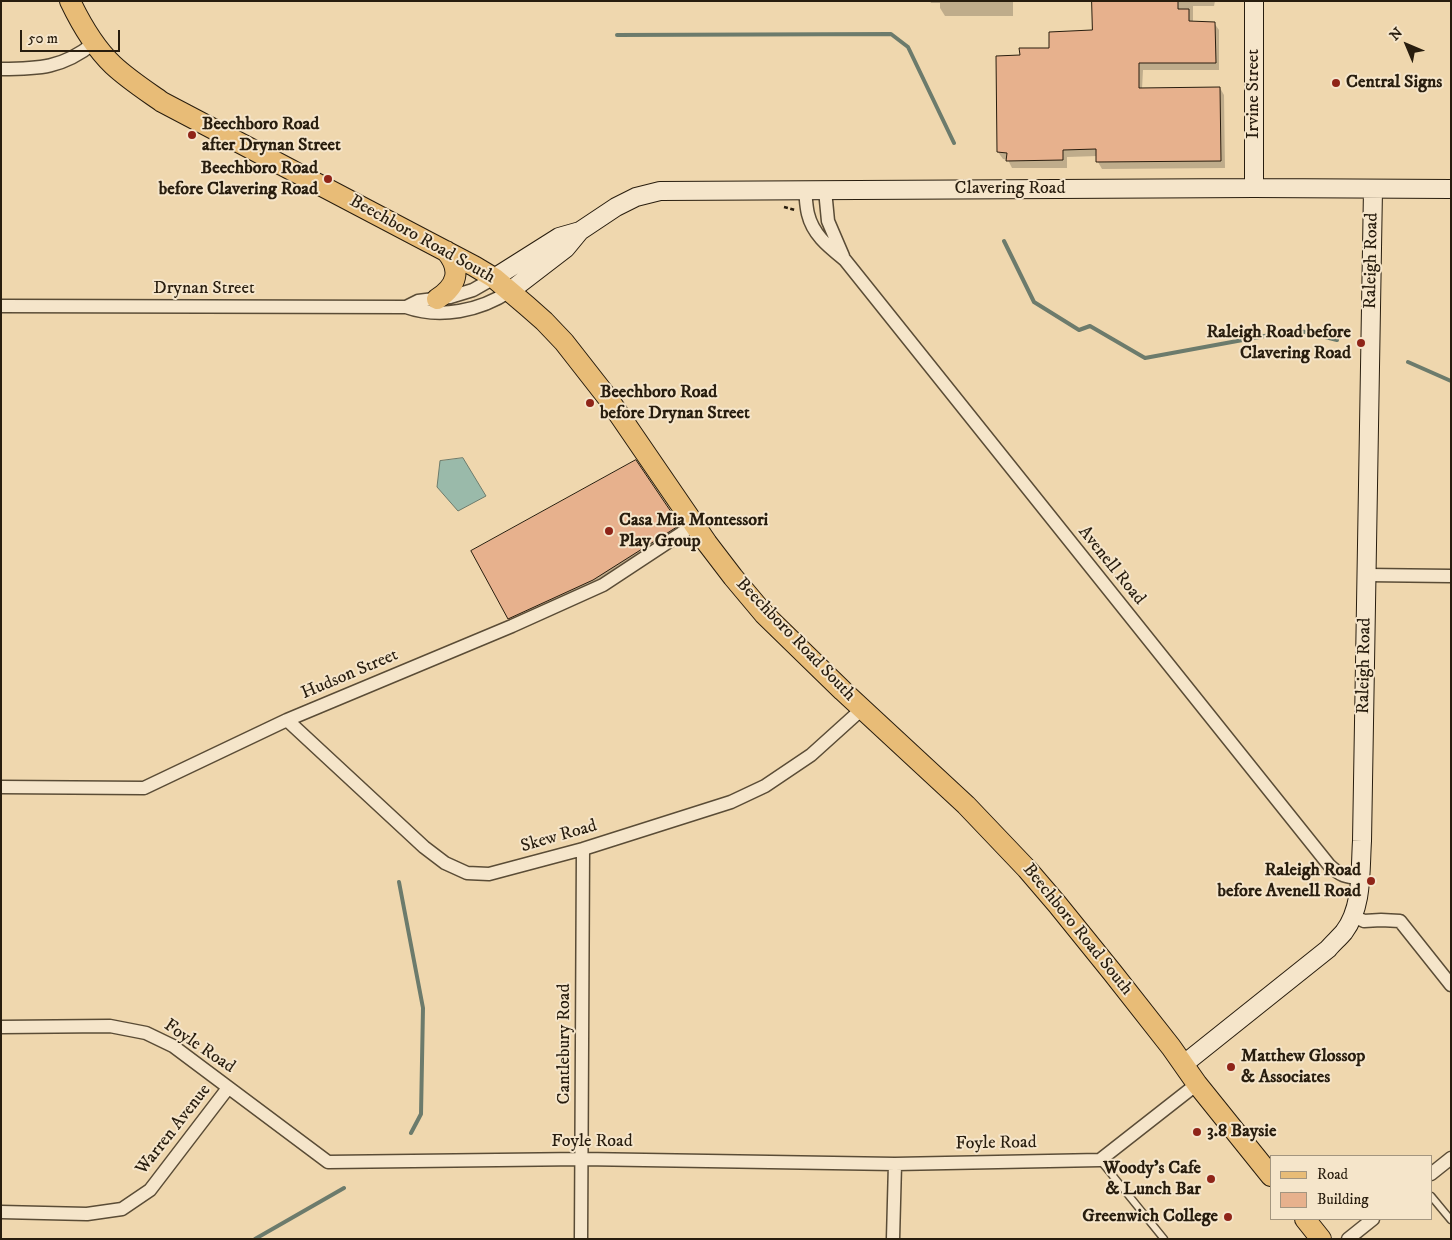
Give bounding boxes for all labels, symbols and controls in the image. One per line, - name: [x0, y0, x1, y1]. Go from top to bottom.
- scale bar: [22, 20, 122, 52]
- north arrow: [1382, 20, 1432, 70]
- text: N: [1386, 24, 1407, 45]
- text: 50 m: [28, 29, 58, 48]
- street label: Irvine Street: [1243, 49, 1265, 139]
- place label: Central Signs: [1346, 72, 1442, 94]
- marker: Central Signs: [1330, 77, 1342, 89]
- place label: Beechboro Road after Drynan Street: [202, 114, 341, 156]
- marker: Beechboro Road after Drynan Street: [186, 129, 198, 141]
- place label: Beechboro Road before Clavering Road: [159, 158, 318, 200]
- marker: Beechboro Road before Clavering Road: [322, 173, 334, 185]
- street label: Clavering Road: [955, 178, 1065, 200]
- street label: Beechboro Road South: [345, 191, 499, 289]
- street label: Raleigh Road: [1360, 213, 1384, 309]
- street label: Drynan Street: [153, 278, 255, 300]
- place label: Raleigh Road before Clavering Road: [1206, 322, 1351, 364]
- marker: Raleigh Road before Clavering Road: [1355, 337, 1367, 349]
- place label: Beechboro Road before Drynan Street: [600, 382, 750, 424]
- marker: Beechboro Road before Drynan Street: [584, 397, 596, 409]
- place label: Casa Mia Montessori Play Group: [619, 510, 768, 552]
- street label: Avenell Road: [1073, 522, 1149, 610]
- marker: Casa Mia Montessori Play Group: [603, 525, 615, 537]
- street label: Beechboro Road South: [731, 574, 859, 706]
- street label: Raleigh Road: [1353, 618, 1377, 714]
- street label: Hudson Street: [298, 645, 402, 705]
- street label: Skew Road: [518, 816, 600, 858]
- street label: Beechboro Road South: [1017, 860, 1137, 1000]
- place label: Raleigh Road before Avenell Road: [1218, 860, 1361, 902]
- marker: Raleigh Road before Avenell Road: [1365, 875, 1377, 887]
- street label: Cantlebury Road: [554, 984, 576, 1104]
- street label: Foyle Road: [159, 1015, 239, 1079]
- place label: Matthew Glossop & Associates: [1241, 1046, 1365, 1088]
- marker: Matthew Glossop & Associates: [1225, 1061, 1237, 1073]
- street label: Warren Avenue: [132, 1080, 216, 1180]
- place label: 3.8 Baysie: [1207, 1121, 1276, 1143]
- marker: 3.8 Baysie: [1191, 1126, 1203, 1138]
- street label: Foyle Road: [551, 1131, 633, 1153]
- street label: Foyle Road: [955, 1132, 1037, 1156]
- legend: [1270, 1155, 1432, 1220]
- place label: Woody's Cafe & Lunch Bar: [1103, 1158, 1201, 1200]
- text: Road: [1317, 1165, 1348, 1184]
- marker: Woody's Cafe & Lunch Bar: [1205, 1173, 1217, 1185]
- text: Building: [1317, 1190, 1369, 1209]
- place label: Greenwich College: [1082, 1206, 1218, 1228]
- marker: Greenwich College: [1222, 1211, 1234, 1223]

